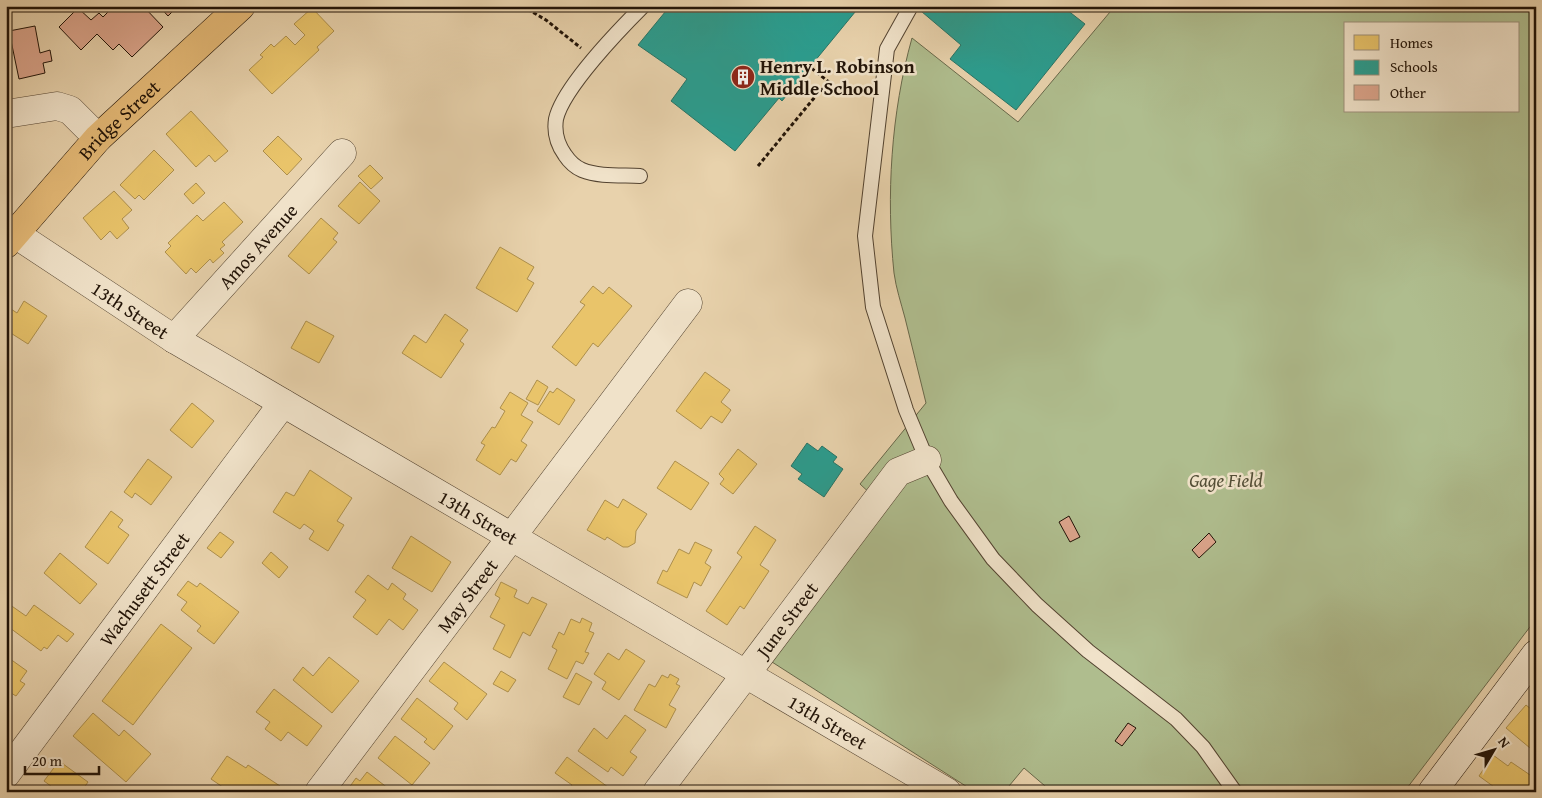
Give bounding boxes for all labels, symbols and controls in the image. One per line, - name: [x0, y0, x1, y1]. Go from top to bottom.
- legend: [1344, 22, 1520, 112]
- text: Homes: [1390, 32, 1433, 53]
- place label: Henry L. Robinson Middle School: [760, 52, 915, 102]
- text: Schools: [1390, 56, 1438, 77]
- building icon: Henry L. Robinson Middle School: [730, 64, 756, 90]
- street label: Bridge Street: [71, 73, 167, 166]
- text: Other: [1390, 82, 1426, 103]
- street label: Amos Avenue: [212, 197, 304, 295]
- street label: 13th Street: [86, 274, 175, 346]
- park label: Gage Field: [1189, 466, 1263, 494]
- street label: 13th Street: [433, 483, 524, 552]
- street label: Wachusett Street: [92, 526, 196, 652]
- street label: May Street: [430, 553, 505, 639]
- street label: June Street: [748, 576, 825, 665]
- street label: 13th Street: [783, 688, 873, 757]
- north arrow: [1470, 726, 1520, 776]
- text: N: [1493, 732, 1515, 752]
- scale bar: [25, 743, 99, 775]
- text: 20 m: [32, 750, 63, 771]

